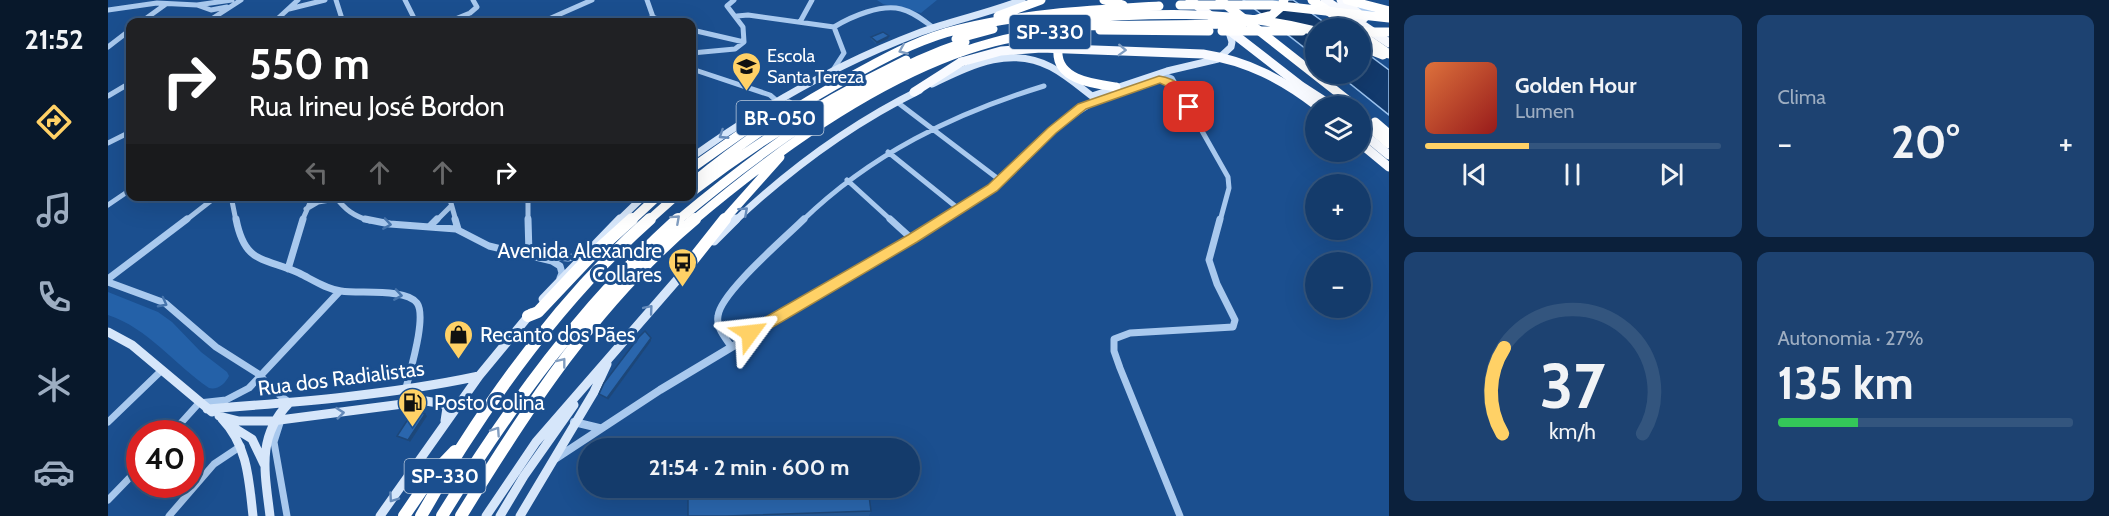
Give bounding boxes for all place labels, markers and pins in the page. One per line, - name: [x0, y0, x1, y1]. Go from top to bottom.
- place label: Escola Santa Tereza: [767, 45, 864, 88]
- school or university icon: Escola Santa Tereza: [730, 50, 762, 92]
- pin: [1163, 81, 1214, 132]
- place label: Avenida Alexandre Collares: [498, 238, 662, 287]
- bus stop icon: Avenida Alexandre Collares: [667, 246, 699, 288]
- shop icon: Recanto dos Pães: [443, 318, 475, 360]
- place label: Recanto dos Pães: [480, 322, 636, 347]
- fuel station icon: Posto Colina: [397, 386, 429, 428]
- place label: Posto Colina: [434, 390, 545, 415]

